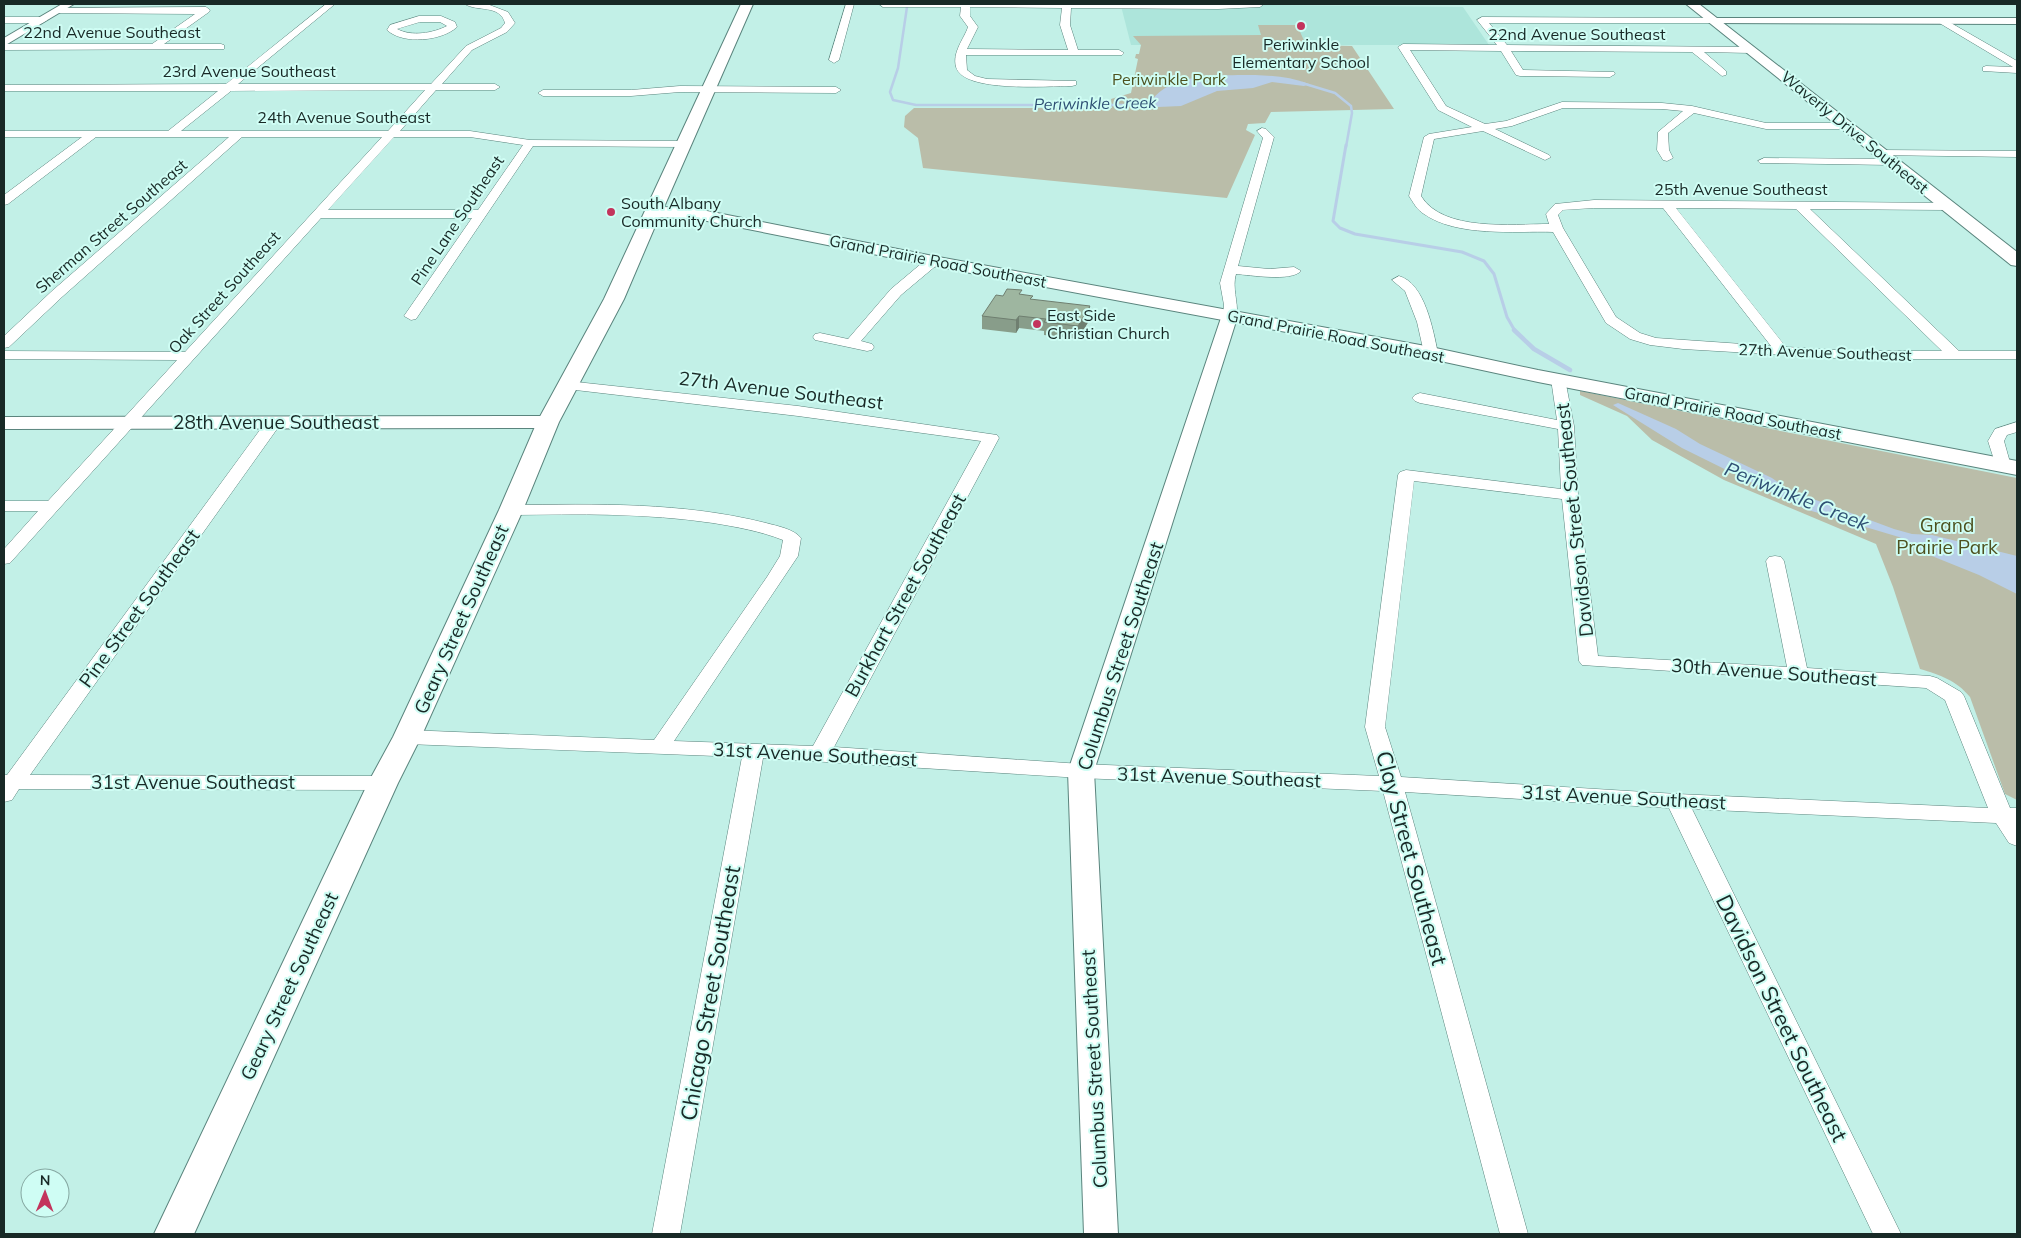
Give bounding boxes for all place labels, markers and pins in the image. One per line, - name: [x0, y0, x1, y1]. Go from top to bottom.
- marker: Periwinkle Elementary School: [1295, 20, 1307, 32]
- place label: Periwinkle Elementary School: [1232, 34, 1370, 72]
- place label: South Albany Community Church: [621, 193, 762, 231]
- marker: South Albany Community Church: [605, 206, 617, 218]
- place label: East Side Christian Church: [1047, 305, 1170, 343]
- marker: East Side Christian Church: [1031, 318, 1043, 330]

